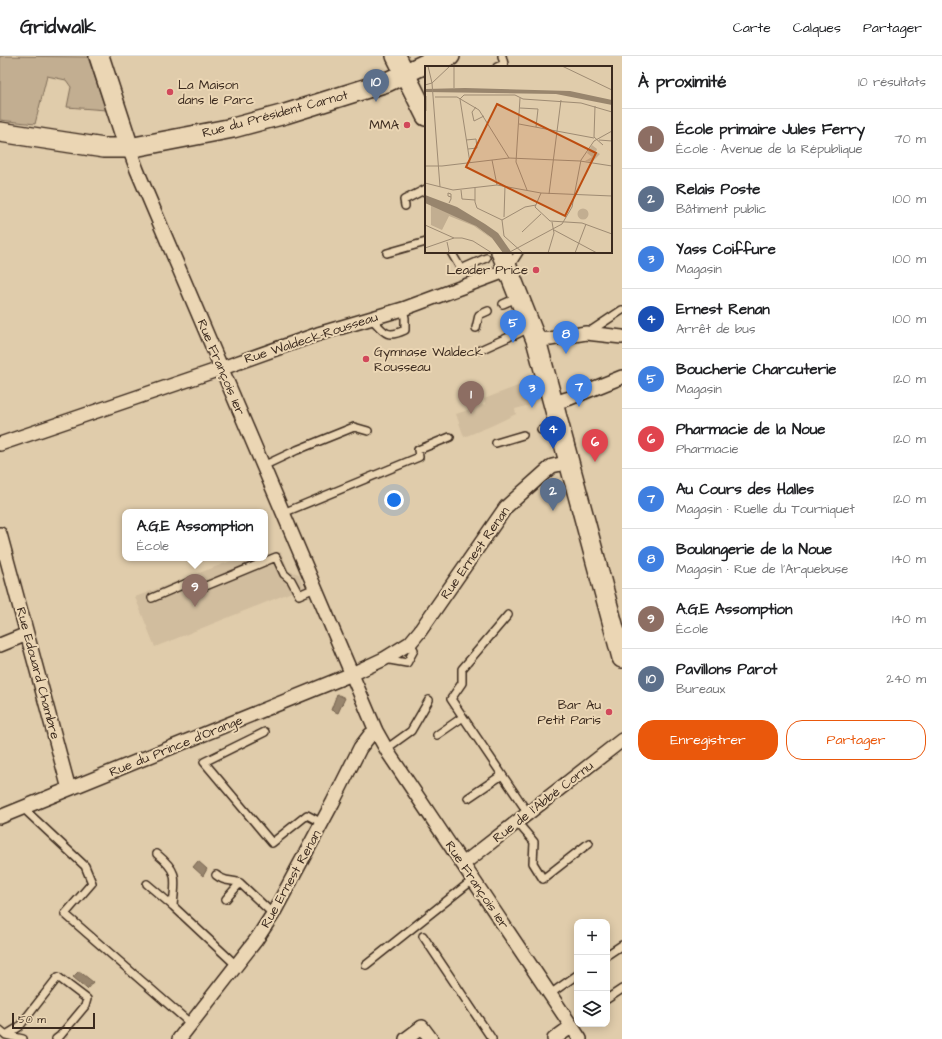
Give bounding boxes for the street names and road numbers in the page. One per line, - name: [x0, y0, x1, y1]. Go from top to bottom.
- street label: Rue du Président Carnot: [200, 86, 351, 142]
- street label: Rue Waldeck-Rousseau: [242, 308, 380, 368]
- street label: Rue François 1er: [193, 316, 249, 418]
- street label: Rue Ernest Renan: [436, 503, 514, 603]
- street label: Rue Edouard Chambre: [12, 605, 64, 741]
- street label: Rue du Prince d'Orange: [107, 711, 246, 782]
- street label: Rue de l'Abbé Cornu: [489, 757, 597, 847]
- street label: Rue Ernest Renan: [257, 826, 326, 931]
- street label: Rue François 1er: [441, 837, 513, 933]

